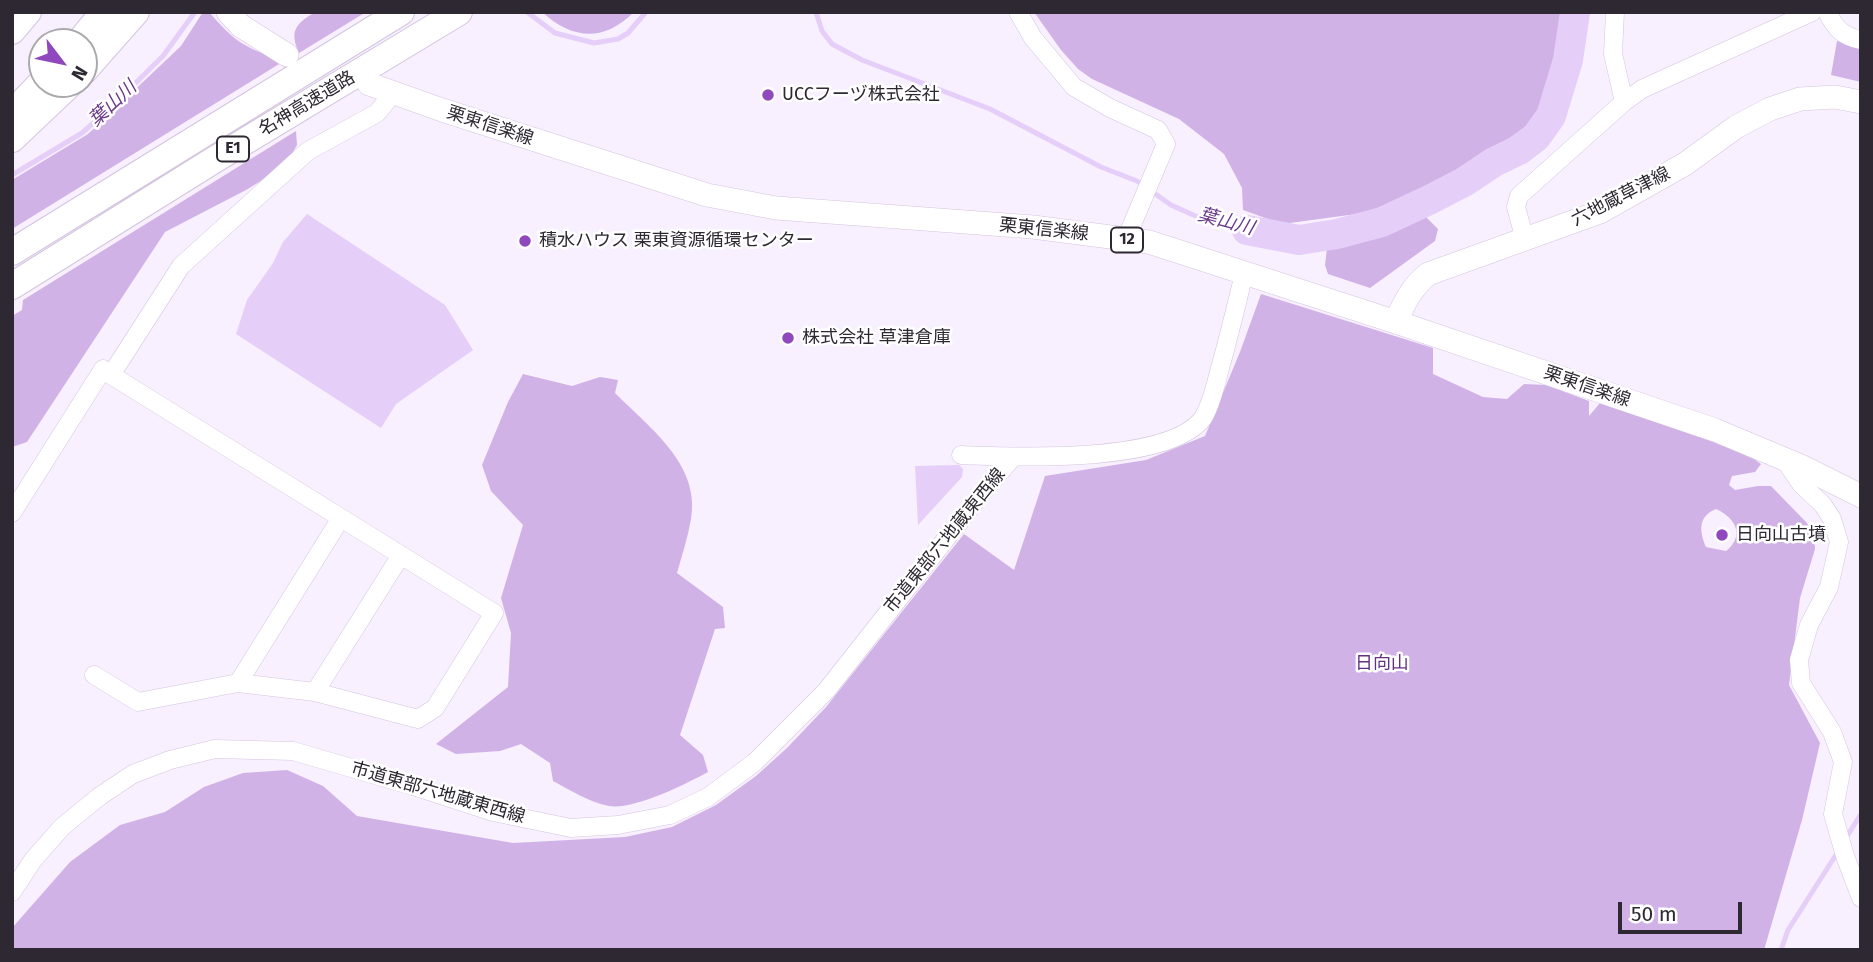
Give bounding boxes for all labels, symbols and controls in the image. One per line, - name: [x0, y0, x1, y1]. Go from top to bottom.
- north arrow: [28, 28, 98, 98]
- text: N: [66, 62, 93, 85]
- street label: 名神高速道路: [255, 67, 359, 141]
- water label: 葉山川: [84, 76, 142, 132]
- place label: UCCフーヅ株式会社: [782, 84, 940, 106]
- marker: UCCフーヅ株式会社: [760, 87, 776, 103]
- street label: 栗東信楽線: [444, 102, 536, 150]
- road number: E1: [217, 136, 249, 162]
- street label: 六地蔵草津線: [1568, 163, 1674, 231]
- water label: 葉山川: [1196, 204, 1256, 240]
- street label: 栗東信楽線: [998, 215, 1090, 245]
- road number: 12: [1111, 228, 1143, 252]
- place label: 積水ハウス 栗東資源循環センター: [539, 230, 814, 252]
- marker: 積水ハウス 栗東資源循環センター: [517, 233, 533, 249]
- place label: 株式会社 草津倉庫: [802, 327, 951, 349]
- marker: 株式会社 草津倉庫: [780, 330, 796, 346]
- street label: 栗東信楽線: [1541, 362, 1633, 412]
- street label: 市道東部六地蔵東西線: [880, 464, 1010, 618]
- place label: 日向山古墳: [1736, 524, 1826, 546]
- marker: 日向山古墳: [1714, 527, 1730, 543]
- park label: 日向山: [1355, 653, 1409, 675]
- street label: 市道東部六地蔵東西線: [349, 758, 527, 828]
- scale bar: [1621, 888, 1745, 932]
- text: 50 m: [1631, 901, 1677, 927]

